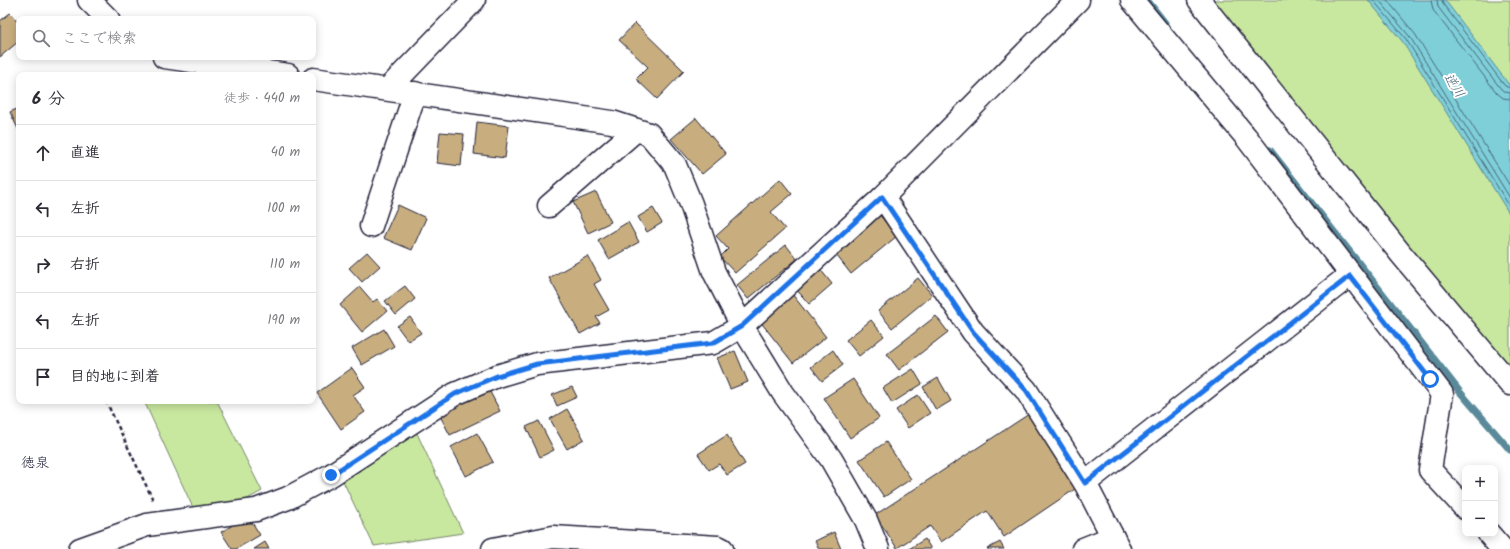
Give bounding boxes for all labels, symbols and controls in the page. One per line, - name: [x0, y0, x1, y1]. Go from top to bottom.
- search box: [16, 16, 316, 60]
- icon: search: [30, 27, 52, 49]
- text: ここで検索: [62, 27, 137, 51]
- water label: 逆川: [1438, 69, 1470, 102]
- text: 6 分: [32, 86, 65, 113]
- text: 徒歩 · 440 m: [224, 88, 300, 109]
- text: 直進: [70, 141, 100, 165]
- icon: ahead: [32, 142, 54, 164]
- text: 40 m: [271, 142, 300, 163]
- text: 左折: [70, 197, 100, 221]
- icon: left: [32, 198, 54, 220]
- text: 100 m: [267, 198, 300, 219]
- text: 右折: [70, 253, 100, 277]
- icon: right: [32, 254, 54, 276]
- text: 110 m: [270, 254, 300, 275]
- text: 左折: [70, 309, 100, 333]
- icon: left: [32, 310, 54, 332]
- text: 190 m: [268, 310, 300, 331]
- text: 目的地に到着: [70, 365, 160, 389]
- icon: arrive: [32, 366, 54, 388]
- route start: [1421, 370, 1439, 388]
- district label: 徳泉: [21, 452, 49, 474]
- map controls: [1462, 465, 1498, 537]
- button: +: [1462, 465, 1498, 501]
- route end: [322, 466, 340, 484]
- button: −: [1462, 501, 1498, 537]

